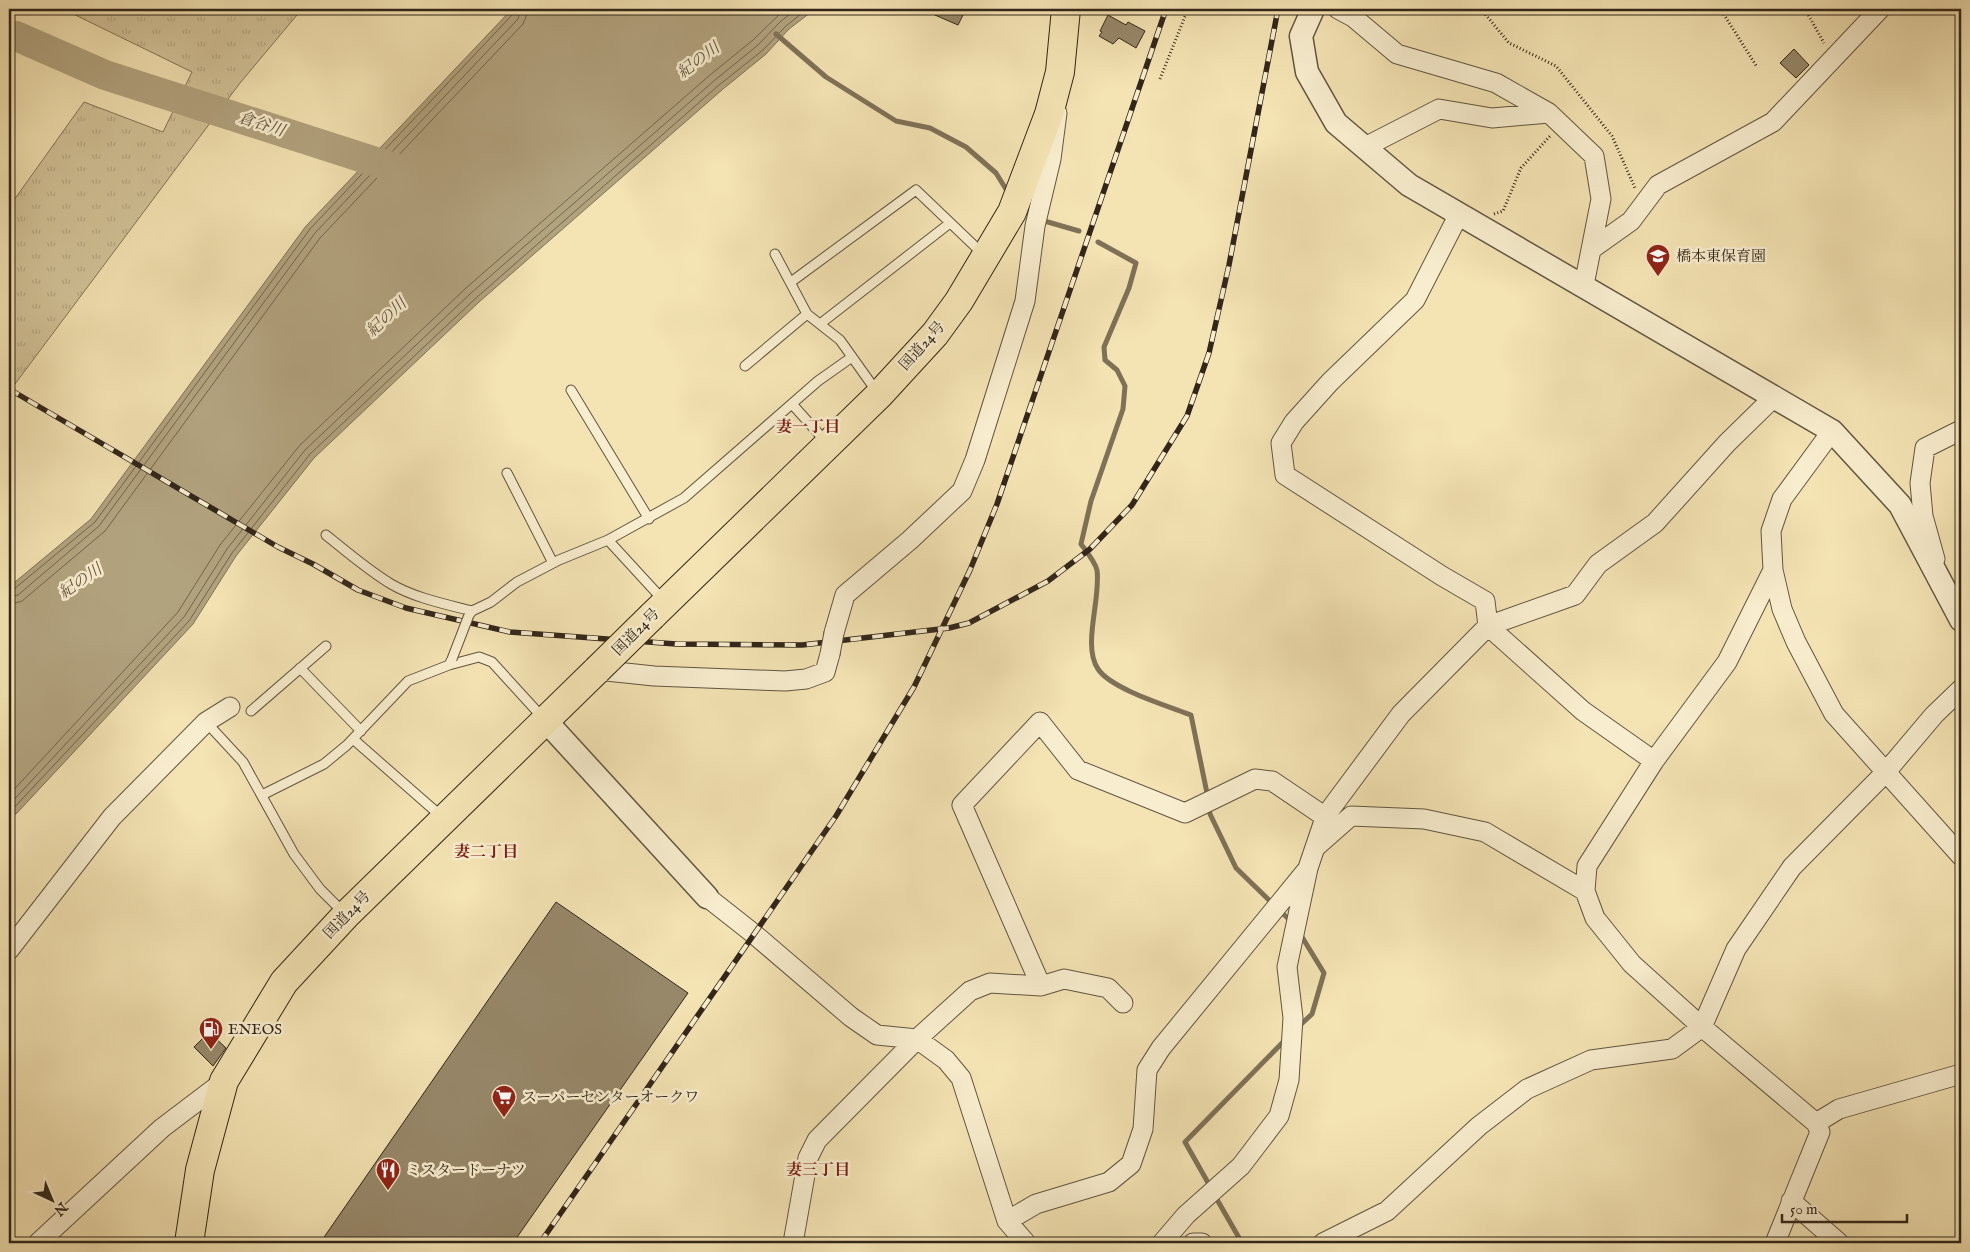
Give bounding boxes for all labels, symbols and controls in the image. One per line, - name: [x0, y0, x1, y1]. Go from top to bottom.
- water label: 紀の川: [674, 37, 726, 83]
- water label: 倉谷川: [235, 108, 289, 143]
- school or university icon: 橋本東保育園: [1645, 243, 1671, 277]
- place label: 橋本東保育園: [1676, 247, 1766, 266]
- water label: 紀の川: [363, 293, 413, 342]
- street label: 国道24号: [895, 318, 949, 374]
- district label: 妻一丁目: [776, 418, 840, 438]
- water label: 紀の川: [56, 559, 108, 604]
- street label: 国道24号: [608, 604, 664, 660]
- district label: 妻二丁目: [454, 843, 518, 863]
- street label: 国道24号: [320, 887, 374, 943]
- fuel station icon: ENEOS: [198, 1016, 224, 1050]
- place label: ENEOS: [228, 1020, 282, 1039]
- supermarket icon: スーパーセンターオークワ: [491, 1084, 517, 1118]
- place label: スーパーセンターオークワ: [522, 1088, 699, 1107]
- restaurant icon: ミスタードーナツ: [375, 1157, 401, 1191]
- place label: ミスタードーナツ: [406, 1161, 526, 1180]
- district label: 妻三丁目: [786, 1161, 850, 1181]
- north arrow: [28, 1174, 78, 1224]
- scale bar: [1782, 1192, 1908, 1224]
- text: N: [50, 1197, 72, 1219]
- text: 50 m: [1790, 1200, 1818, 1219]

